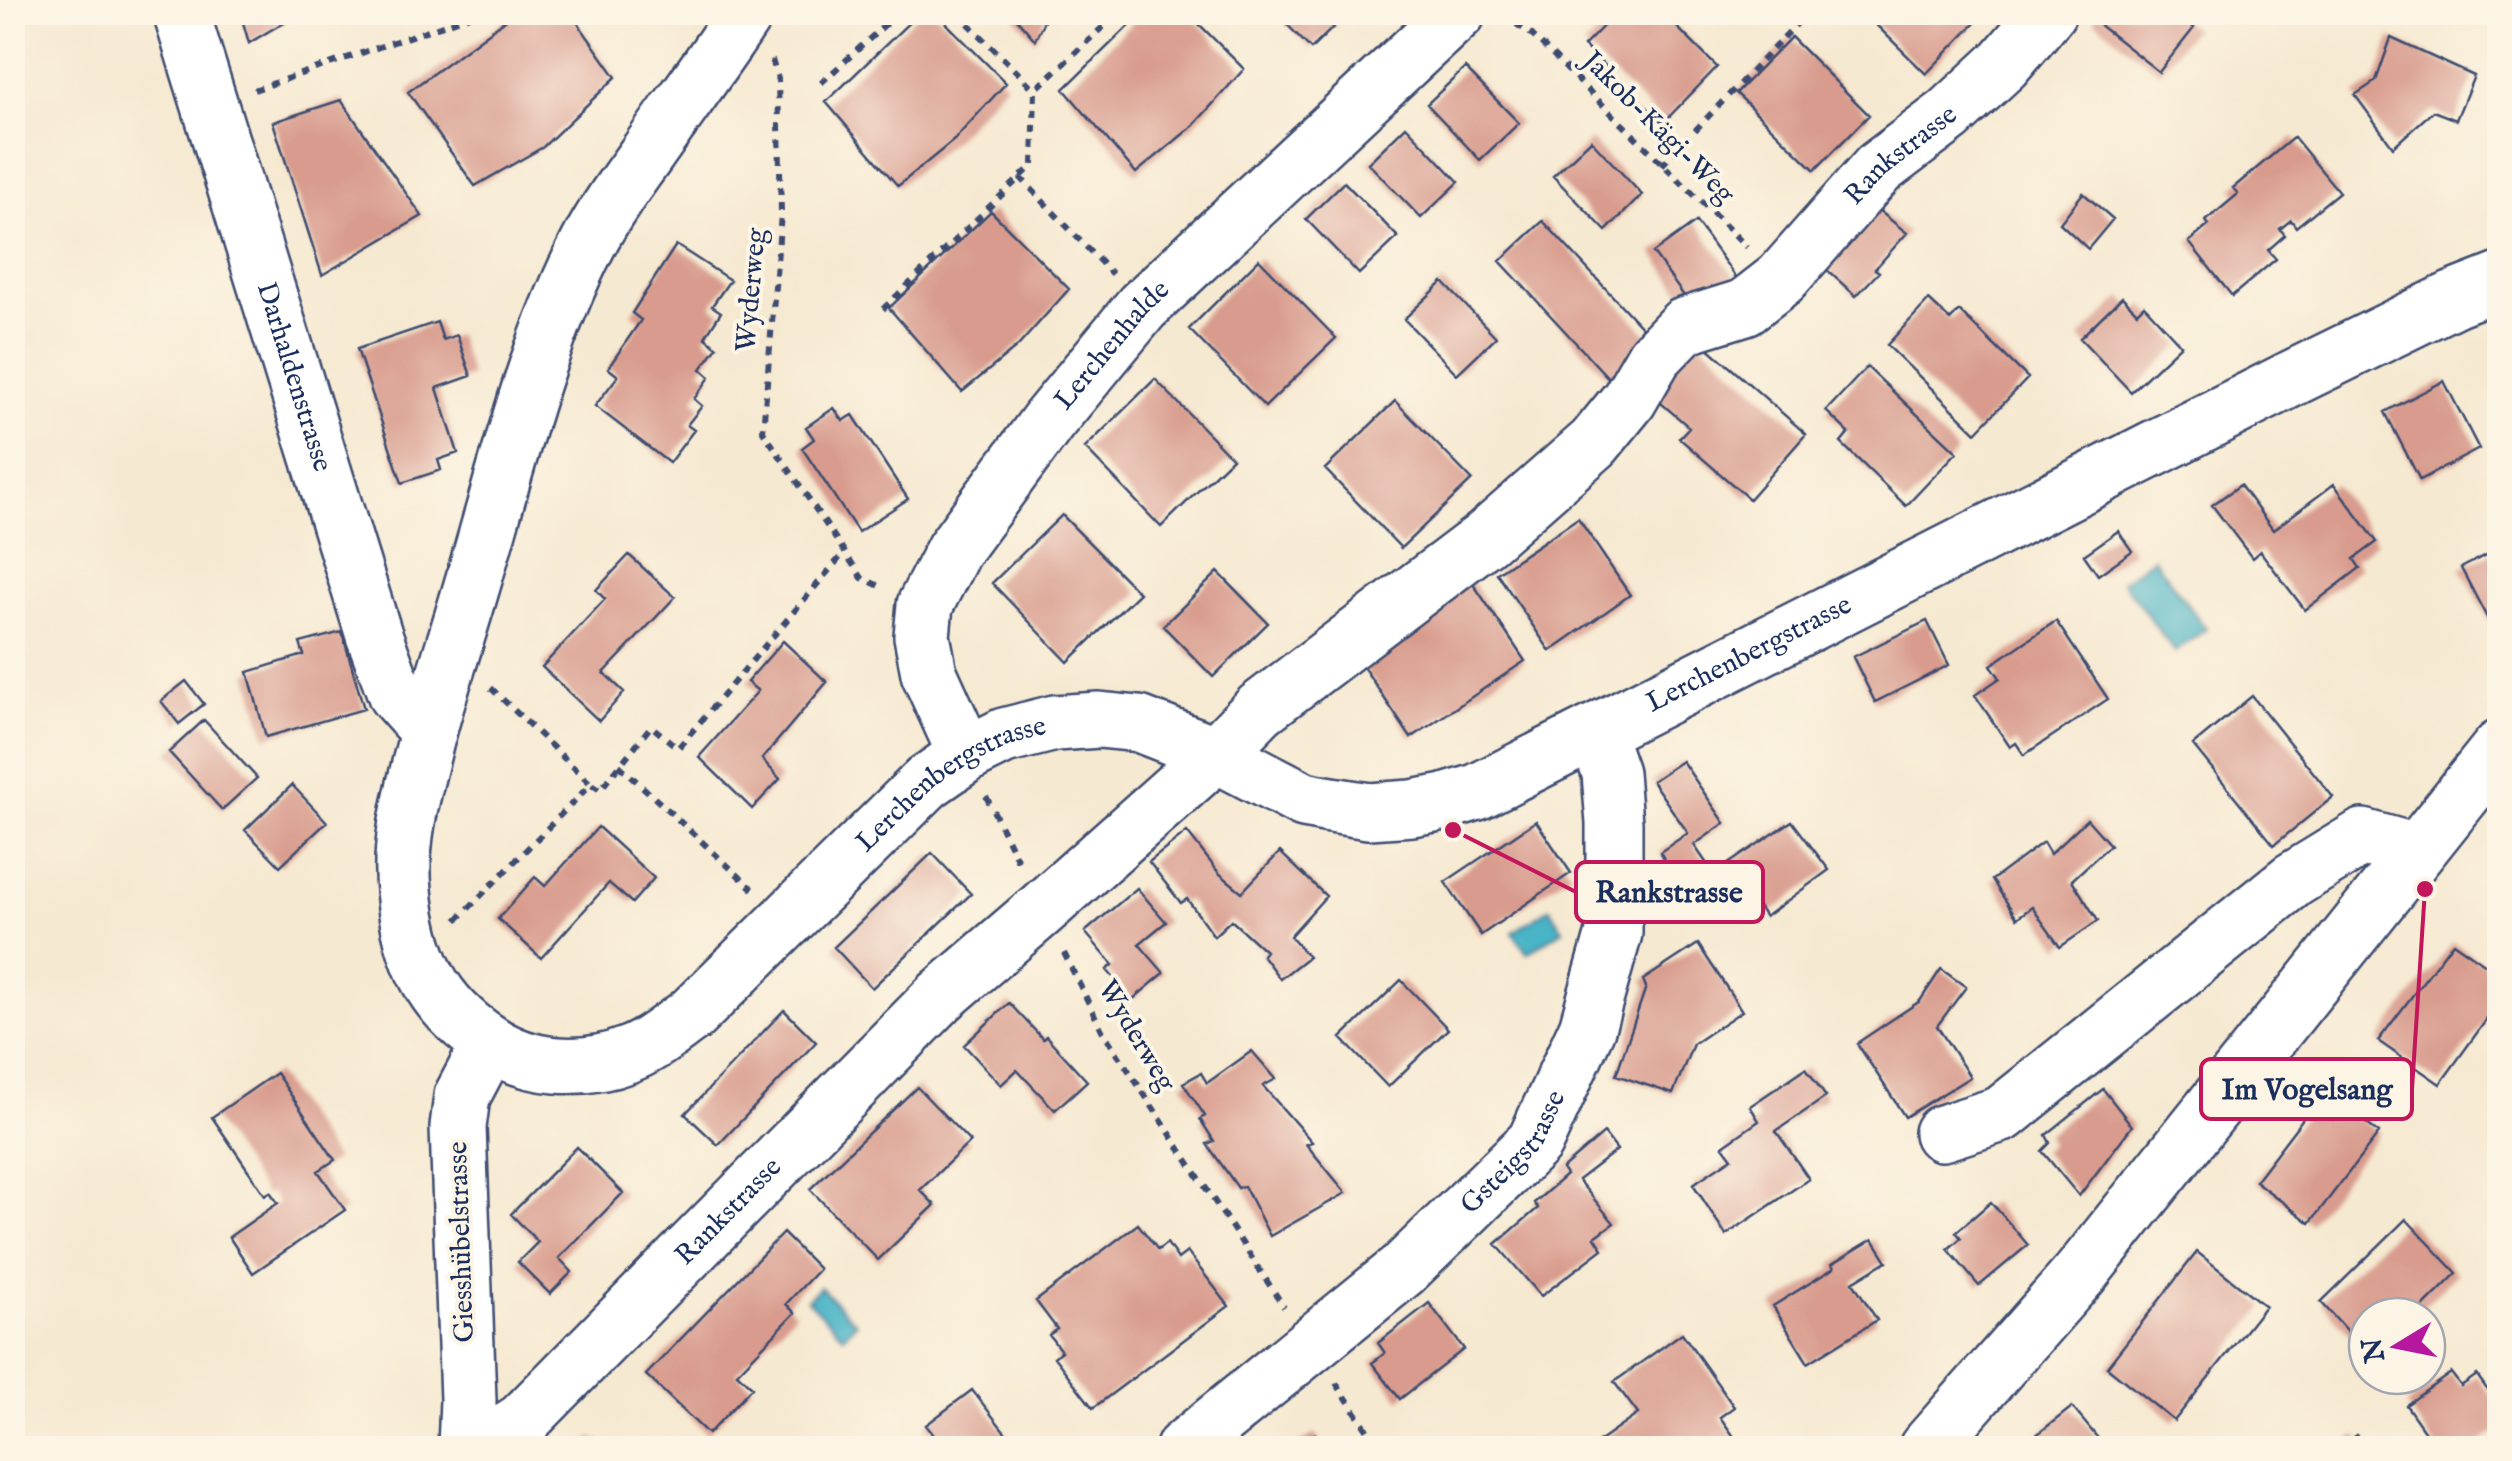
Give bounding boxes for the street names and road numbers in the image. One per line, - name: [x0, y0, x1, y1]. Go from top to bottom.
- street label: Jakob-Kägi-Weg: [1572, 42, 1742, 212]
- street label: Rankstrasse: [1837, 97, 1964, 212]
- street label: Wyderweg: [729, 226, 775, 353]
- street label: Lerchenhalde: [1047, 272, 1177, 417]
- street label: Darhaldenstrasse: [248, 278, 340, 476]
- street label: Lerchenbergstrasse: [1640, 587, 1858, 721]
- street label: Lerchenbergstrasse: [849, 708, 1050, 860]
- street label: Wyderweg: [1089, 974, 1183, 1099]
- street label: Gsteigstrasse: [1453, 1085, 1574, 1222]
- street label: Giesshübelstrasse: [441, 1141, 483, 1343]
- street label: Rankstrasse: [668, 1150, 789, 1273]

